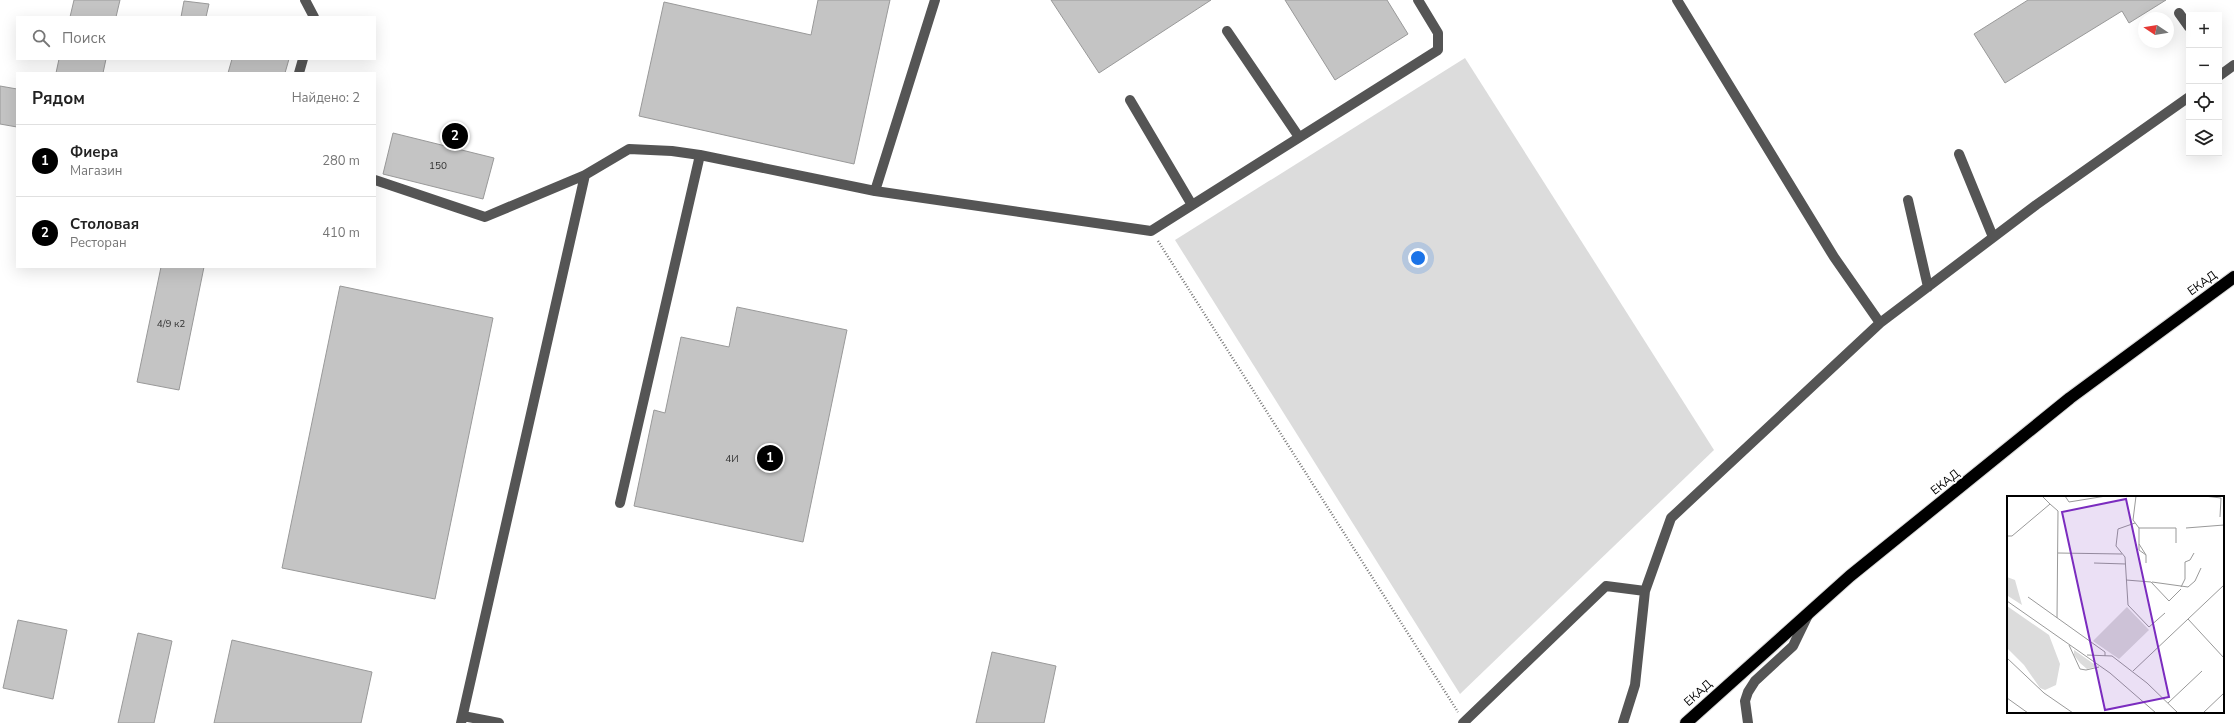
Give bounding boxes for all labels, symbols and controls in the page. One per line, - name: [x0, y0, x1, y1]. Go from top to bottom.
- north arrow: [2138, 12, 2174, 48]
- map controls: [2186, 12, 2222, 156]
- button: +: [2186, 12, 2222, 48]
- search box: [16, 16, 376, 60]
- icon: search: [30, 27, 52, 49]
- text: Поиск: [62, 28, 106, 48]
- button: −: [2186, 48, 2222, 84]
- button: locate: [2186, 84, 2222, 120]
- text: Рядом: [32, 87, 85, 110]
- text: Найдено: 2: [292, 89, 360, 107]
- button: layers: [2186, 120, 2222, 156]
- pin: 2: [442, 121, 468, 151]
- text: Фиера: [70, 142, 118, 162]
- text: 1: [41, 152, 49, 170]
- text: 280 m: [322, 152, 360, 170]
- house number: 150: [429, 159, 447, 173]
- text: Магазин: [70, 162, 122, 180]
- text: Столовая: [70, 214, 139, 234]
- text: 2: [41, 224, 49, 242]
- text: 410 m: [322, 224, 360, 242]
- text: Ресторан: [70, 234, 127, 252]
- your location: [1408, 248, 1428, 268]
- street label: ЕКАД: [2184, 267, 2220, 299]
- house number: 4/9 к2: [157, 317, 185, 331]
- pin: 1: [757, 443, 783, 473]
- house number: 4И: [725, 452, 739, 466]
- street label: ЕКАД: [1927, 465, 1963, 498]
- inset map: [2007, 496, 2224, 713]
- street label: ЕКАД: [1681, 676, 1716, 710]

